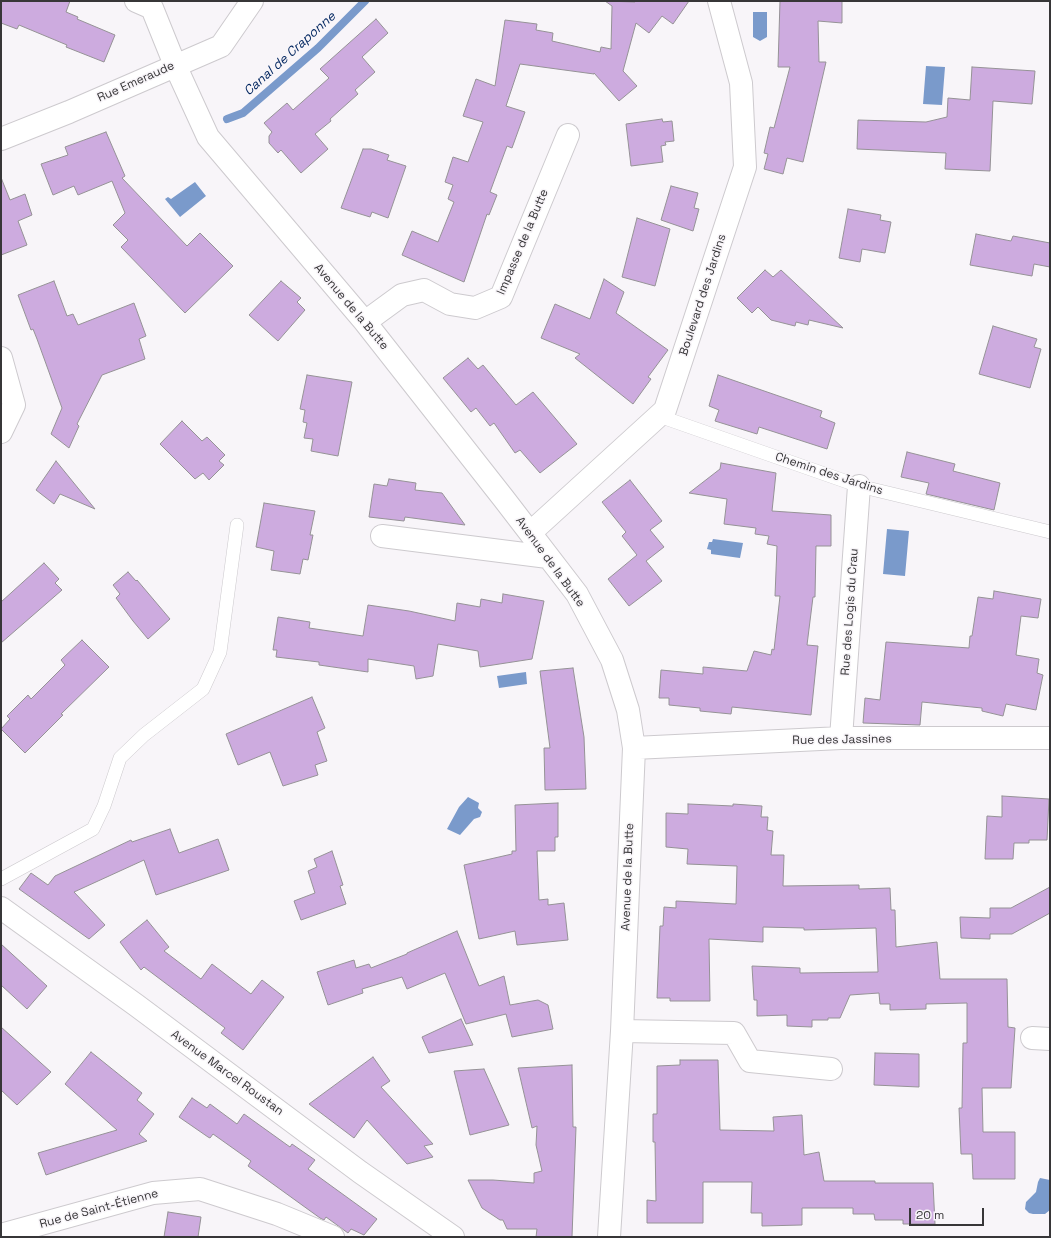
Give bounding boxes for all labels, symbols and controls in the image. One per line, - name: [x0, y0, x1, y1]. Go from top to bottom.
- water label: Canal de Craponne: [241, 9, 339, 99]
- street label: Rue Emeraude: [95, 59, 177, 105]
- street label: Impasse de la Butte: [494, 187, 552, 297]
- street label: Boulevard des Jardins: [676, 232, 730, 358]
- street label: Avenue de la Butte: [311, 261, 391, 353]
- street label: Chemin des Jardins: [773, 450, 885, 498]
- street label: Avenue de la Butte: [512, 514, 588, 610]
- street label: Rue des Logis du Crau: [838, 548, 862, 676]
- street label: Rue des Jassines: [792, 732, 892, 748]
- street label: Avenue de la Butte: [619, 823, 637, 931]
- street label: Avenue Marcel Roustan: [168, 1027, 286, 1119]
- street label: Rue de Saint-Étienne: [38, 1186, 160, 1232]
- scale bar: [911, 1200, 986, 1226]
- text: 20 m: [916, 1207, 944, 1223]

